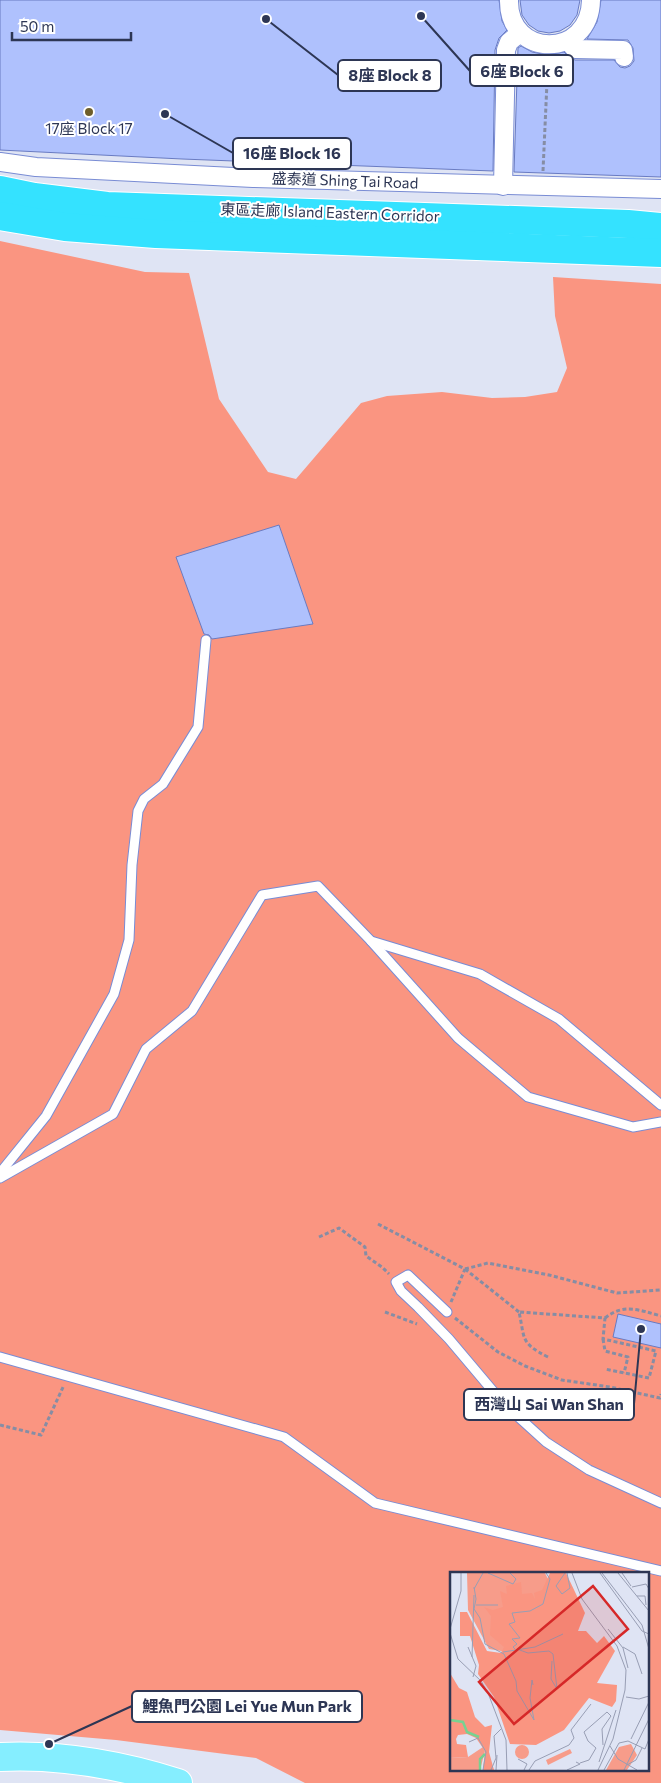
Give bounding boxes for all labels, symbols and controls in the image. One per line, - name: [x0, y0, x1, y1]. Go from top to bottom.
- scale bar: [12, 10, 131, 42]
- text: 50 m: [20, 17, 54, 35]
- callout: 6座 Block 6: [470, 55, 573, 86]
- callout: 8座 Block 8: [338, 60, 441, 91]
- text: 6座 Block 6: [480, 61, 564, 80]
- text: 8座 Block 8: [348, 65, 432, 84]
- marker: 17座 Block 17: [83, 106, 95, 118]
- place label: 17座 Block 17: [45, 119, 133, 137]
- callout: 16座 Block 16: [233, 138, 351, 169]
- text: 16座 Block 16: [243, 143, 341, 162]
- street label: 盛泰道 Shing Tai Road: [271, 168, 419, 192]
- street label: 東區走廊 Island Eastern Corridor: [220, 199, 440, 225]
- callout: 西灣山 Sai Wan Shan: [464, 1389, 634, 1420]
- text: 西灣山 Sai Wan Shan: [474, 1394, 624, 1413]
- inset map: [450, 1572, 648, 1770]
- callout: 鯉魚門公園 Lei Yue Mun Park: [132, 1691, 362, 1722]
- text: 鯉魚門公園 Lei Yue Mun Park: [142, 1696, 353, 1715]

